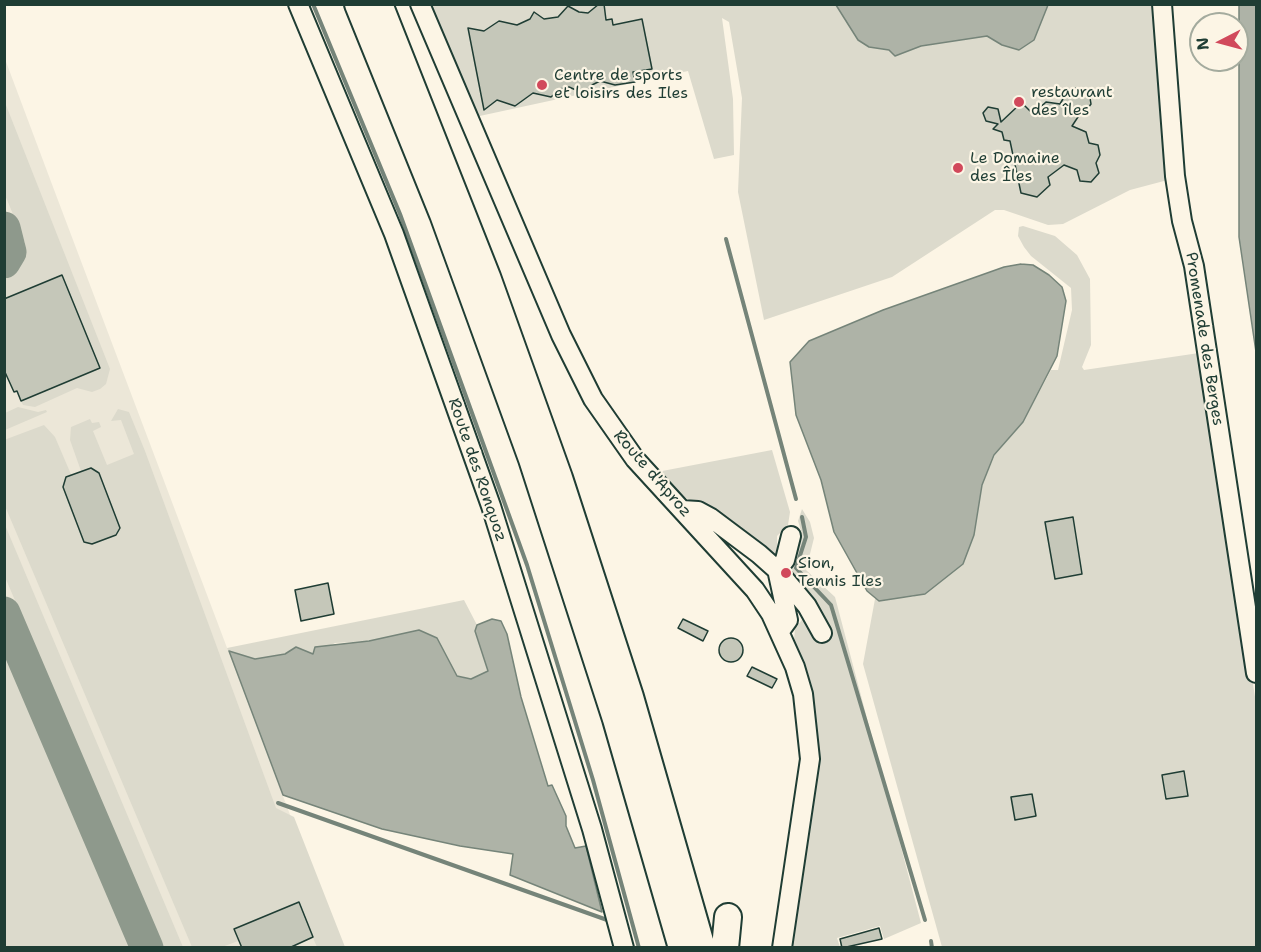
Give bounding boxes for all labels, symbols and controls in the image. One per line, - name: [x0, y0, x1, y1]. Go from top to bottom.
- north arrow: [1189, 12, 1249, 72]
- text: N: [1191, 36, 1214, 51]
- place label: Centre de sports et loisirs des Iles: [554, 66, 688, 104]
- marker: Centre de sports et loisirs des Iles: [535, 78, 549, 92]
- place label: restaurant des îles: [1031, 83, 1113, 121]
- marker: restaurant des îles: [1012, 95, 1026, 109]
- place label: Le Domaine des Îles: [970, 149, 1060, 187]
- marker: Le Domaine des Îles: [951, 161, 965, 175]
- street label: Promenade des Berges: [1181, 251, 1227, 427]
- street label: Route des Ronquoz: [443, 396, 511, 544]
- street label: Route d'Aproz: [609, 427, 695, 521]
- place label: Sion, Tennis Iles: [798, 554, 882, 592]
- marker: Sion, Tennis Iles: [779, 566, 793, 580]

